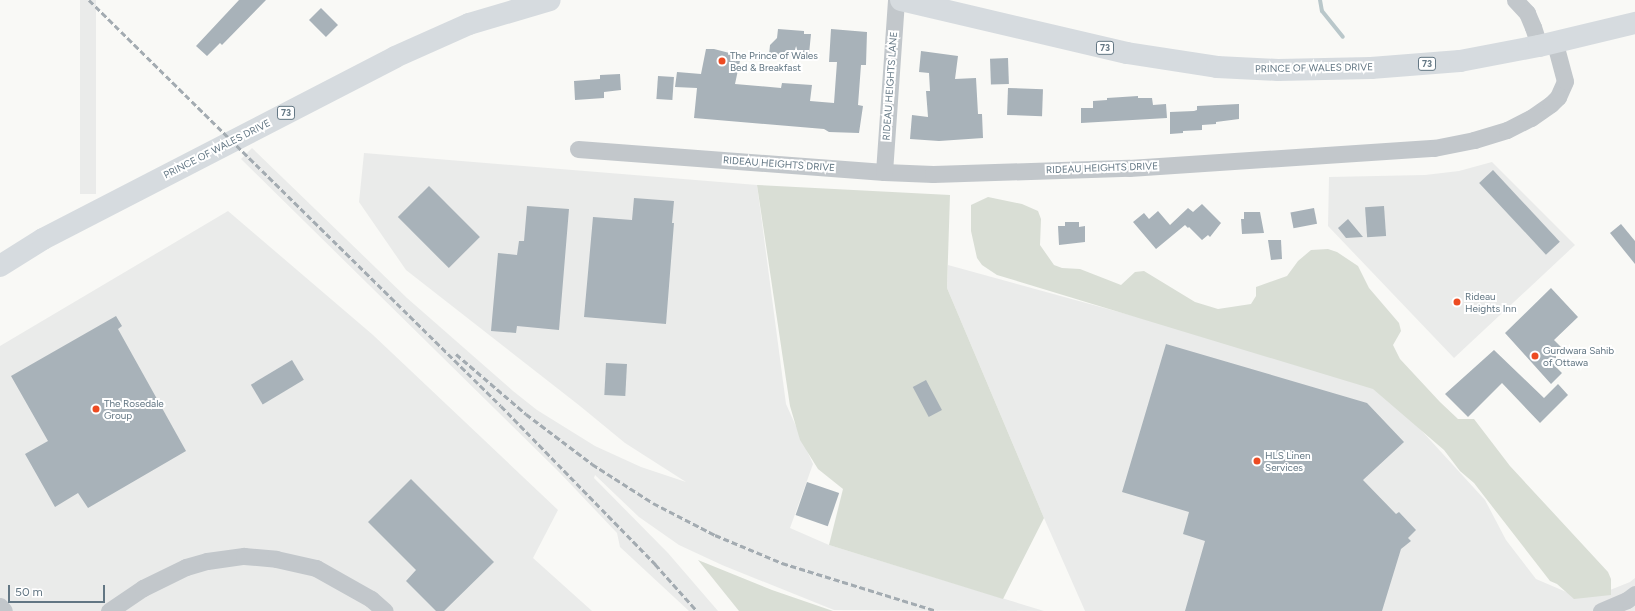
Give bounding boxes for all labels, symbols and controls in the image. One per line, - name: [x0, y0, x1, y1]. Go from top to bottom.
- street label: RIDEAU HEIGHTS LANE: [880, 31, 900, 141]
- road number: 73: [1095, 41, 1115, 55]
- place label: The Prince of Wales Bed & Breakfast: [730, 49, 818, 72]
- marker: The Prince of Wales Bed & Breakfast: [717, 56, 727, 66]
- road number: 73: [1417, 57, 1437, 71]
- street label: PRINCE OF WALES DRIVE: [1255, 61, 1373, 75]
- road number: 73: [276, 106, 296, 120]
- street label: PRINCE OF WALES DRIVE: [162, 117, 272, 181]
- street label: RIDEAU HEIGHTS DRIVE: [723, 154, 835, 174]
- street label: RIDEAU HEIGHTS DRIVE: [1046, 160, 1158, 176]
- place label: Rideau Heights Inn: [1465, 290, 1517, 314]
- marker: Rideau Heights Inn: [1452, 297, 1462, 307]
- place label: Gurdwara Sahib of Ottawa: [1543, 344, 1614, 368]
- marker: Gurdwara Sahib of Ottawa: [1530, 351, 1540, 361]
- place label: The Rosedale Group: [104, 397, 164, 420]
- marker: The Rosedale Group: [91, 404, 101, 414]
- place label: HLS Linen Services: [1265, 449, 1310, 472]
- marker: HLS Linen Services: [1252, 456, 1262, 466]
- scale bar: [10, 577, 107, 603]
- text: 50 m: [15, 585, 43, 599]

